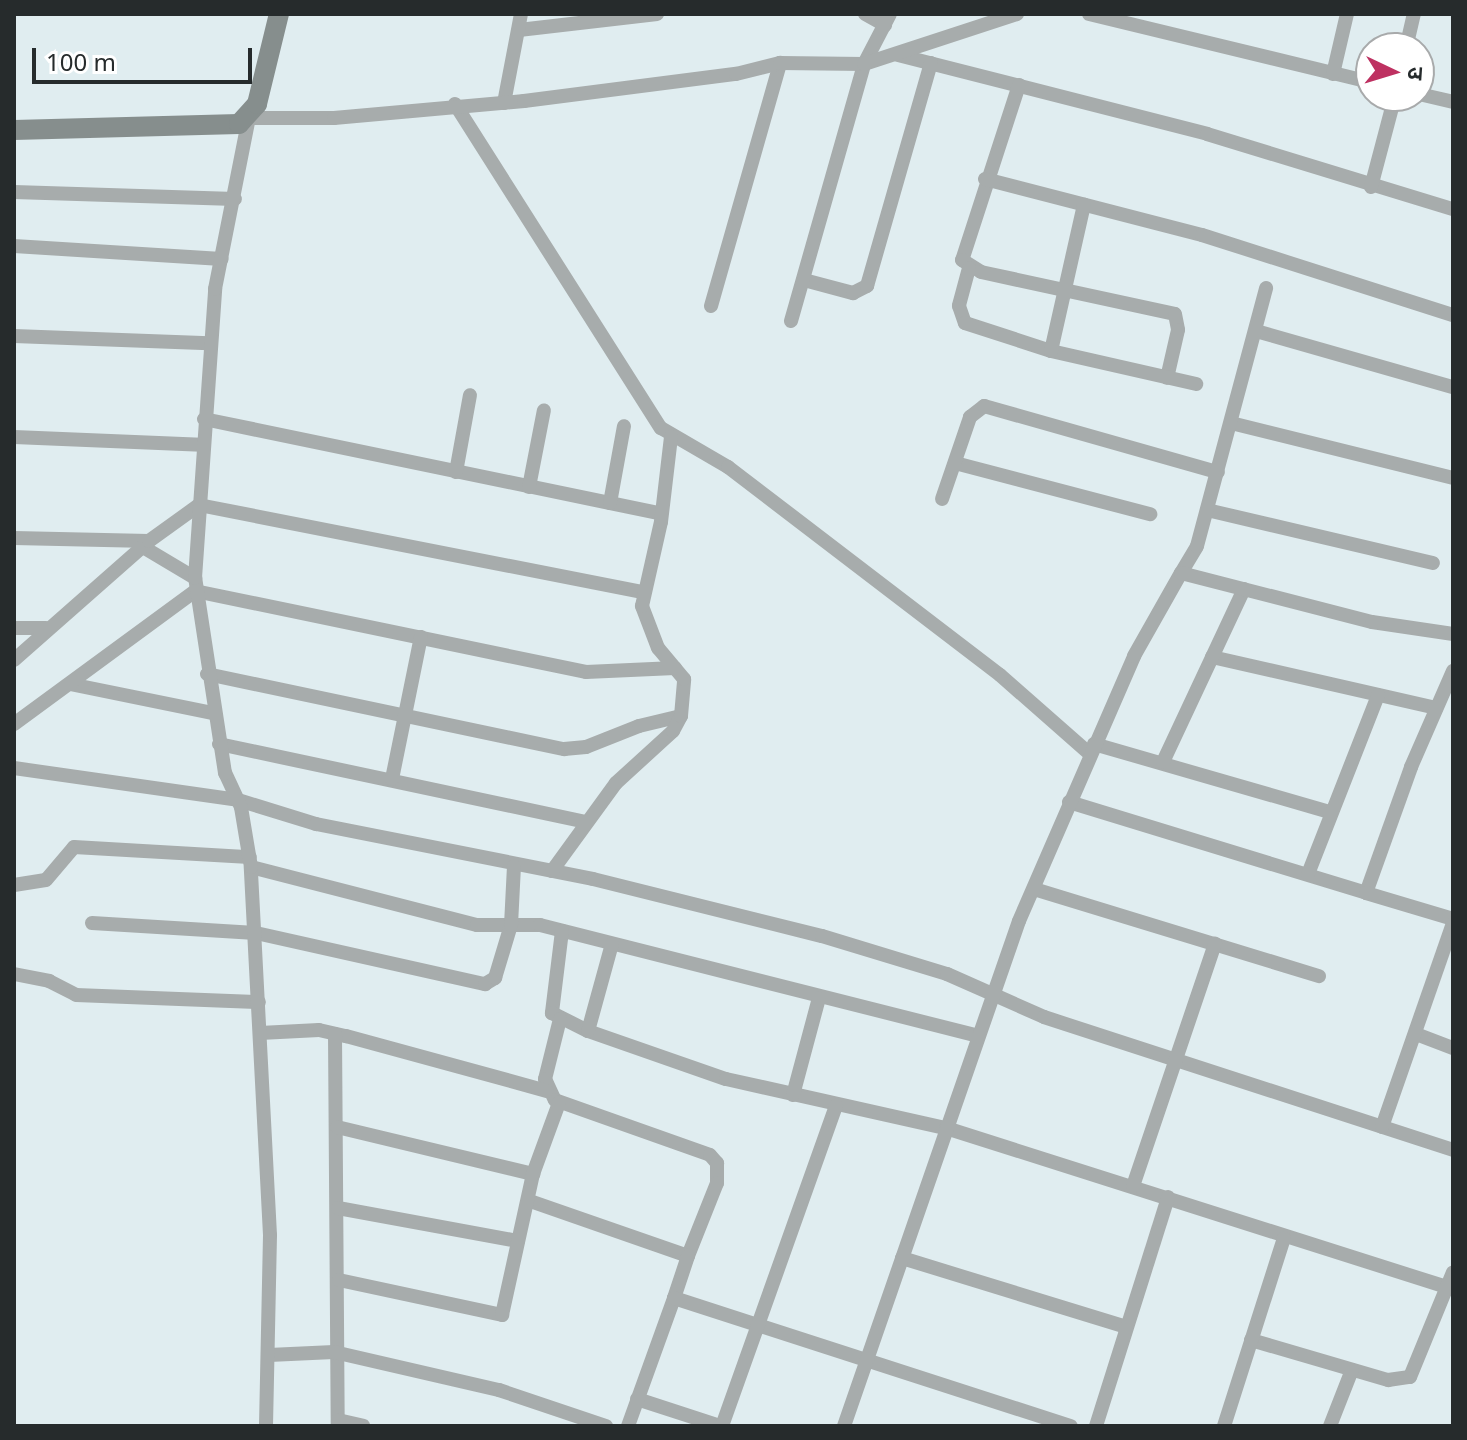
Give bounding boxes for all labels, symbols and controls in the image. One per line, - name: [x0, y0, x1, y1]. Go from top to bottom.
- scale bar: [36, 32, 256, 82]
- north arrow: [1355, 32, 1435, 112]
- text: 100 m: [46, 45, 116, 78]
- text: उ: [1402, 66, 1432, 81]

